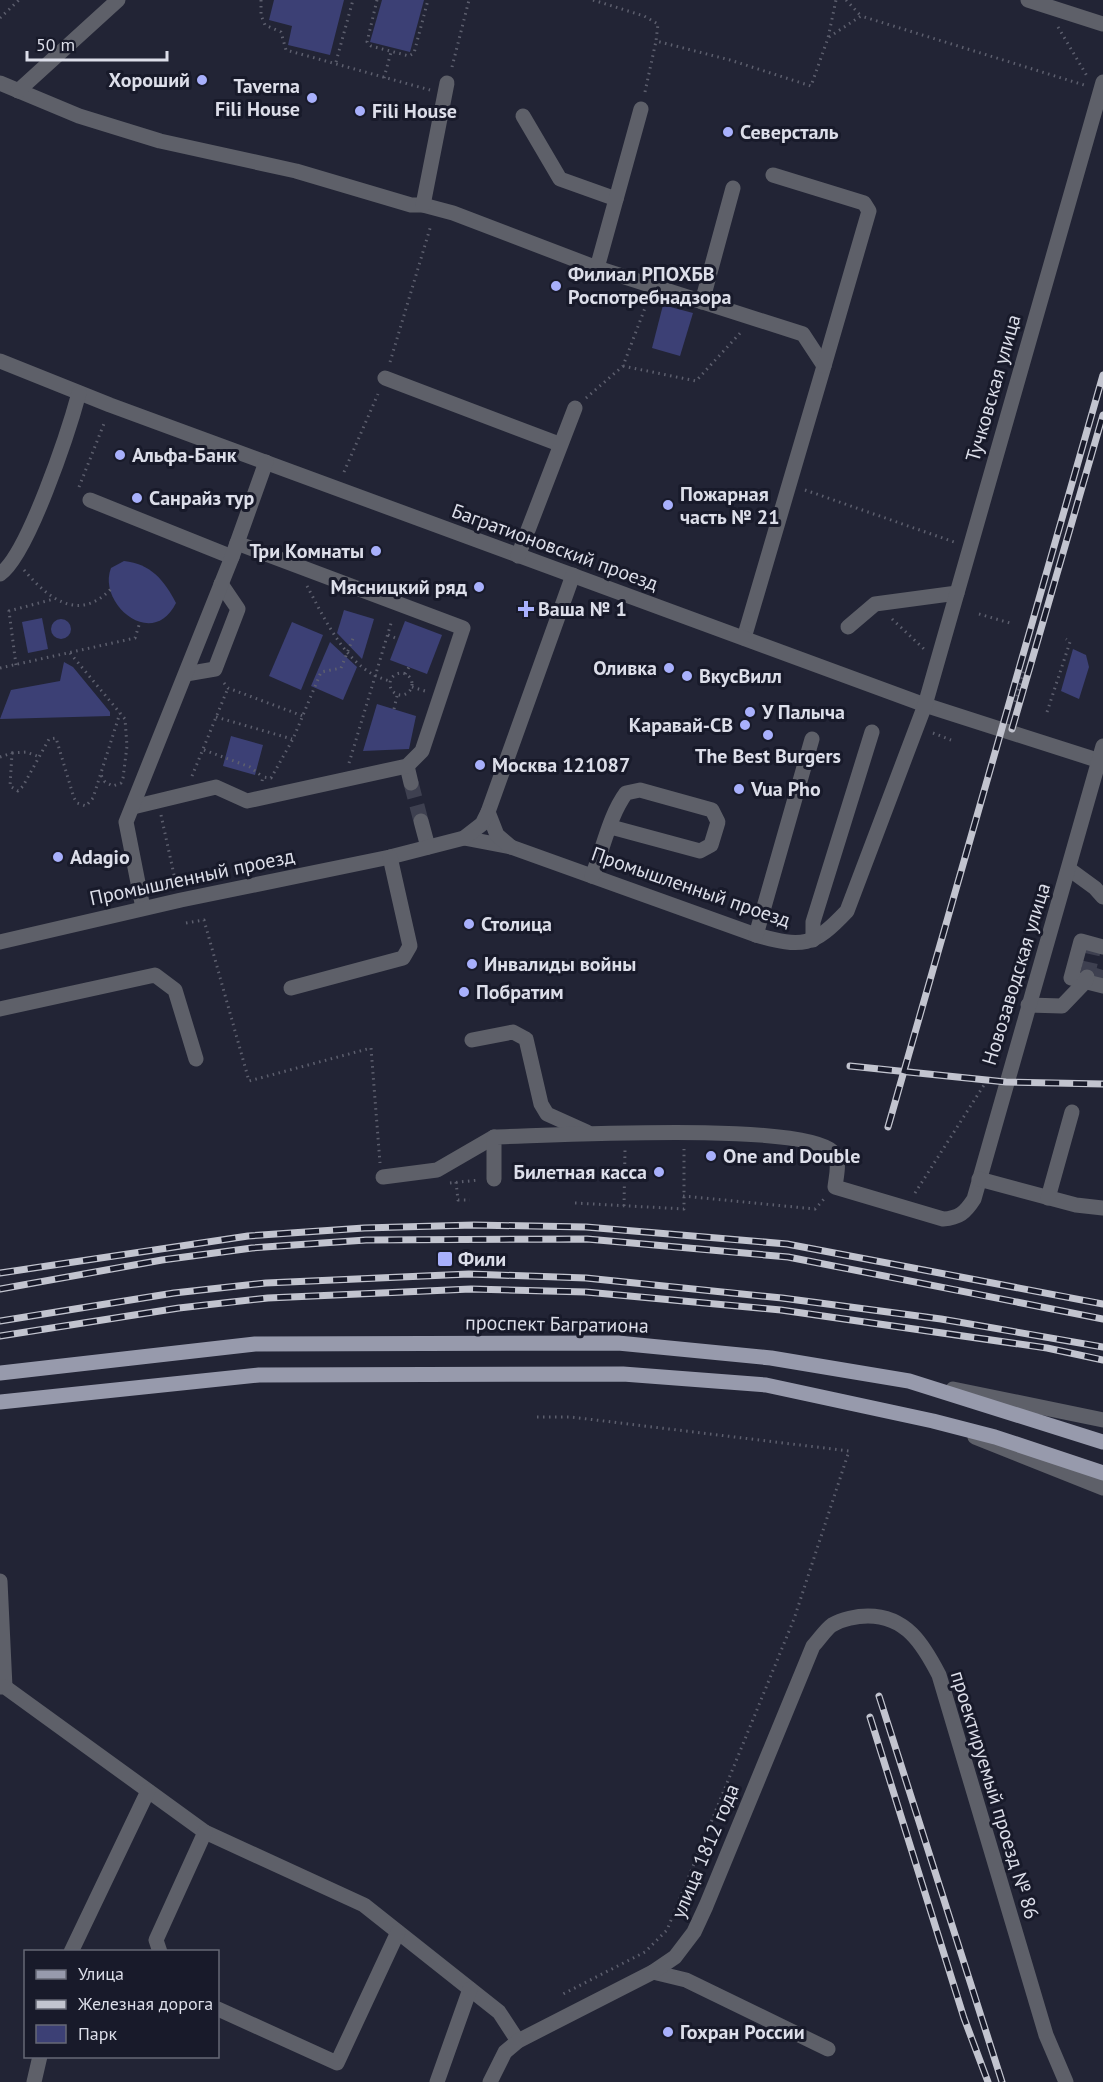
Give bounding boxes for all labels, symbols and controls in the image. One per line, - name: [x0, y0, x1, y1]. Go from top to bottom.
- scale bar: [27, 24, 166, 62]
- text: 50 m: [36, 33, 75, 56]
- place label: Хороший: [109, 67, 190, 93]
- marker: Хороший: [195, 73, 209, 87]
- place label: Taverna Fili House: [215, 73, 300, 122]
- marker: Taverna Fili House: [305, 91, 319, 105]
- place label: Fili House: [372, 98, 457, 124]
- marker: Fili House: [353, 104, 367, 118]
- place label: Северсталь: [740, 119, 839, 145]
- marker: Северсталь: [721, 125, 735, 139]
- place label: Филиал РПОХБВ Роспотребнадзора: [568, 261, 732, 310]
- marker: Филиал РПОХБВ Роспотребнадзора: [549, 279, 563, 293]
- street label: Тучковская улица: [960, 311, 1026, 465]
- place label: Альфа-Банк: [132, 442, 237, 468]
- marker: Альфа-Банк: [113, 448, 127, 462]
- place label: Пожарная часть № 21: [680, 481, 780, 530]
- place label: Санрайз тур: [149, 485, 254, 511]
- marker: Санрайз тур: [130, 491, 144, 505]
- street label: Багратионовский проезд: [448, 498, 662, 597]
- marker: Пожарная часть № 21: [661, 498, 675, 512]
- place label: Три Комнаты: [249, 538, 364, 564]
- marker: Три Комнаты: [369, 544, 383, 558]
- place label: Мясницкий ряд: [331, 574, 468, 600]
- marker: Мясницкий ряд: [472, 580, 486, 594]
- place label: Ваша № 1: [538, 596, 627, 622]
- marker: Ваша № 1: [519, 602, 533, 616]
- place label: Оливка: [593, 655, 657, 681]
- marker: Оливка: [662, 661, 676, 675]
- place label: ВкусВилл: [699, 663, 782, 689]
- marker: ВкусВилл: [680, 669, 694, 683]
- place label: У Палыча: [761, 699, 845, 725]
- marker: У Палыча: [743, 705, 757, 719]
- place label: Каравай-СВ: [629, 712, 733, 738]
- marker: Каравай-СВ: [738, 718, 752, 732]
- marker: The Best Burgers: [761, 728, 775, 742]
- place label: The Best Burgers: [695, 743, 841, 769]
- place label: Москва 121087: [492, 752, 630, 778]
- marker: Москва 121087: [473, 758, 487, 772]
- place label: Vua Pho: [750, 776, 821, 802]
- marker: Vua Pho: [732, 782, 746, 796]
- street label: Промышленный проезд: [588, 841, 794, 933]
- street label: Промышленный проезд: [87, 843, 297, 911]
- place label: Adagio: [70, 844, 130, 870]
- marker: Adagio: [51, 850, 65, 864]
- street label: Новозаводская улица: [976, 880, 1056, 1068]
- place label: Столица: [481, 911, 552, 937]
- marker: Столица: [462, 917, 476, 931]
- place label: Инвалиды войны: [484, 951, 636, 977]
- marker: Инвалиды войны: [465, 957, 479, 971]
- place label: Побратим: [476, 979, 564, 1005]
- marker: Побратим: [457, 985, 471, 999]
- place label: One and Double: [723, 1143, 860, 1169]
- marker: One and Double: [704, 1149, 718, 1163]
- place label: Билетная касса: [514, 1159, 647, 1185]
- marker: Билетная касса: [652, 1165, 666, 1179]
- place label: Фили: [458, 1246, 506, 1272]
- marker: Фили: [436, 1250, 454, 1268]
- street label: проспект Багратиона: [465, 1309, 649, 1339]
- street label: проектируемый проезд № 86: [945, 1668, 1045, 1922]
- street label: улица 1812 года: [665, 1780, 745, 1922]
- legend: [24, 1950, 219, 2058]
- text: Улица: [78, 1962, 124, 1985]
- text: Железная дорога: [77, 1992, 213, 2015]
- place label: Гохран России: [680, 2019, 805, 2045]
- text: Парк: [78, 2022, 118, 2045]
- marker: Гохран России: [661, 2025, 675, 2039]

